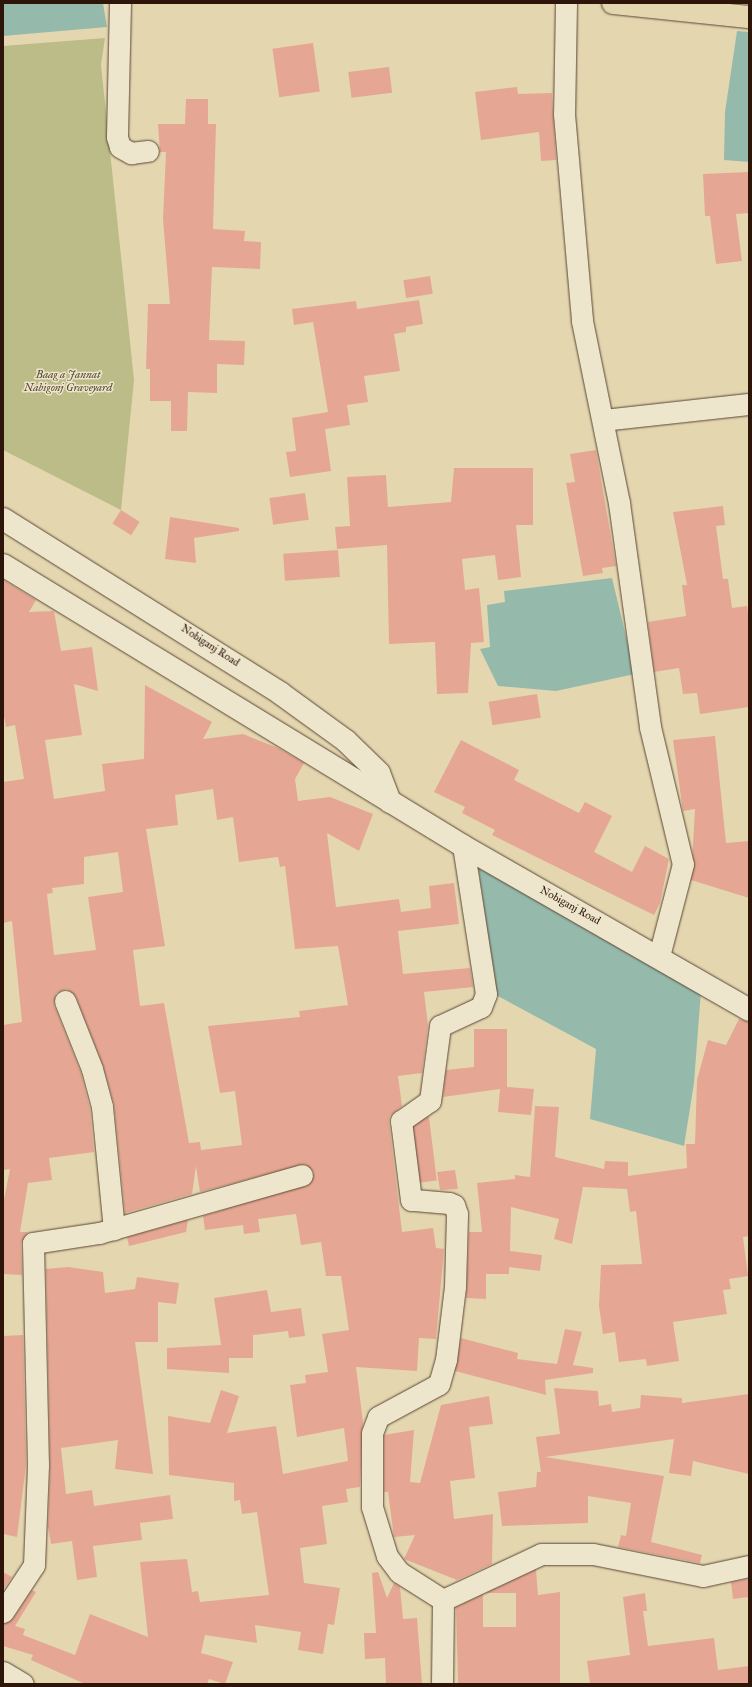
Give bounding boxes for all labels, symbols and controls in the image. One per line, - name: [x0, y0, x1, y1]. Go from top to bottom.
- park label: Baag a Jannat Nabigonj Graveyard: [24, 369, 112, 395]
- street label: Nobiganj Road: [178, 622, 242, 670]
- street label: Nobiganj Road: [537, 884, 603, 928]

